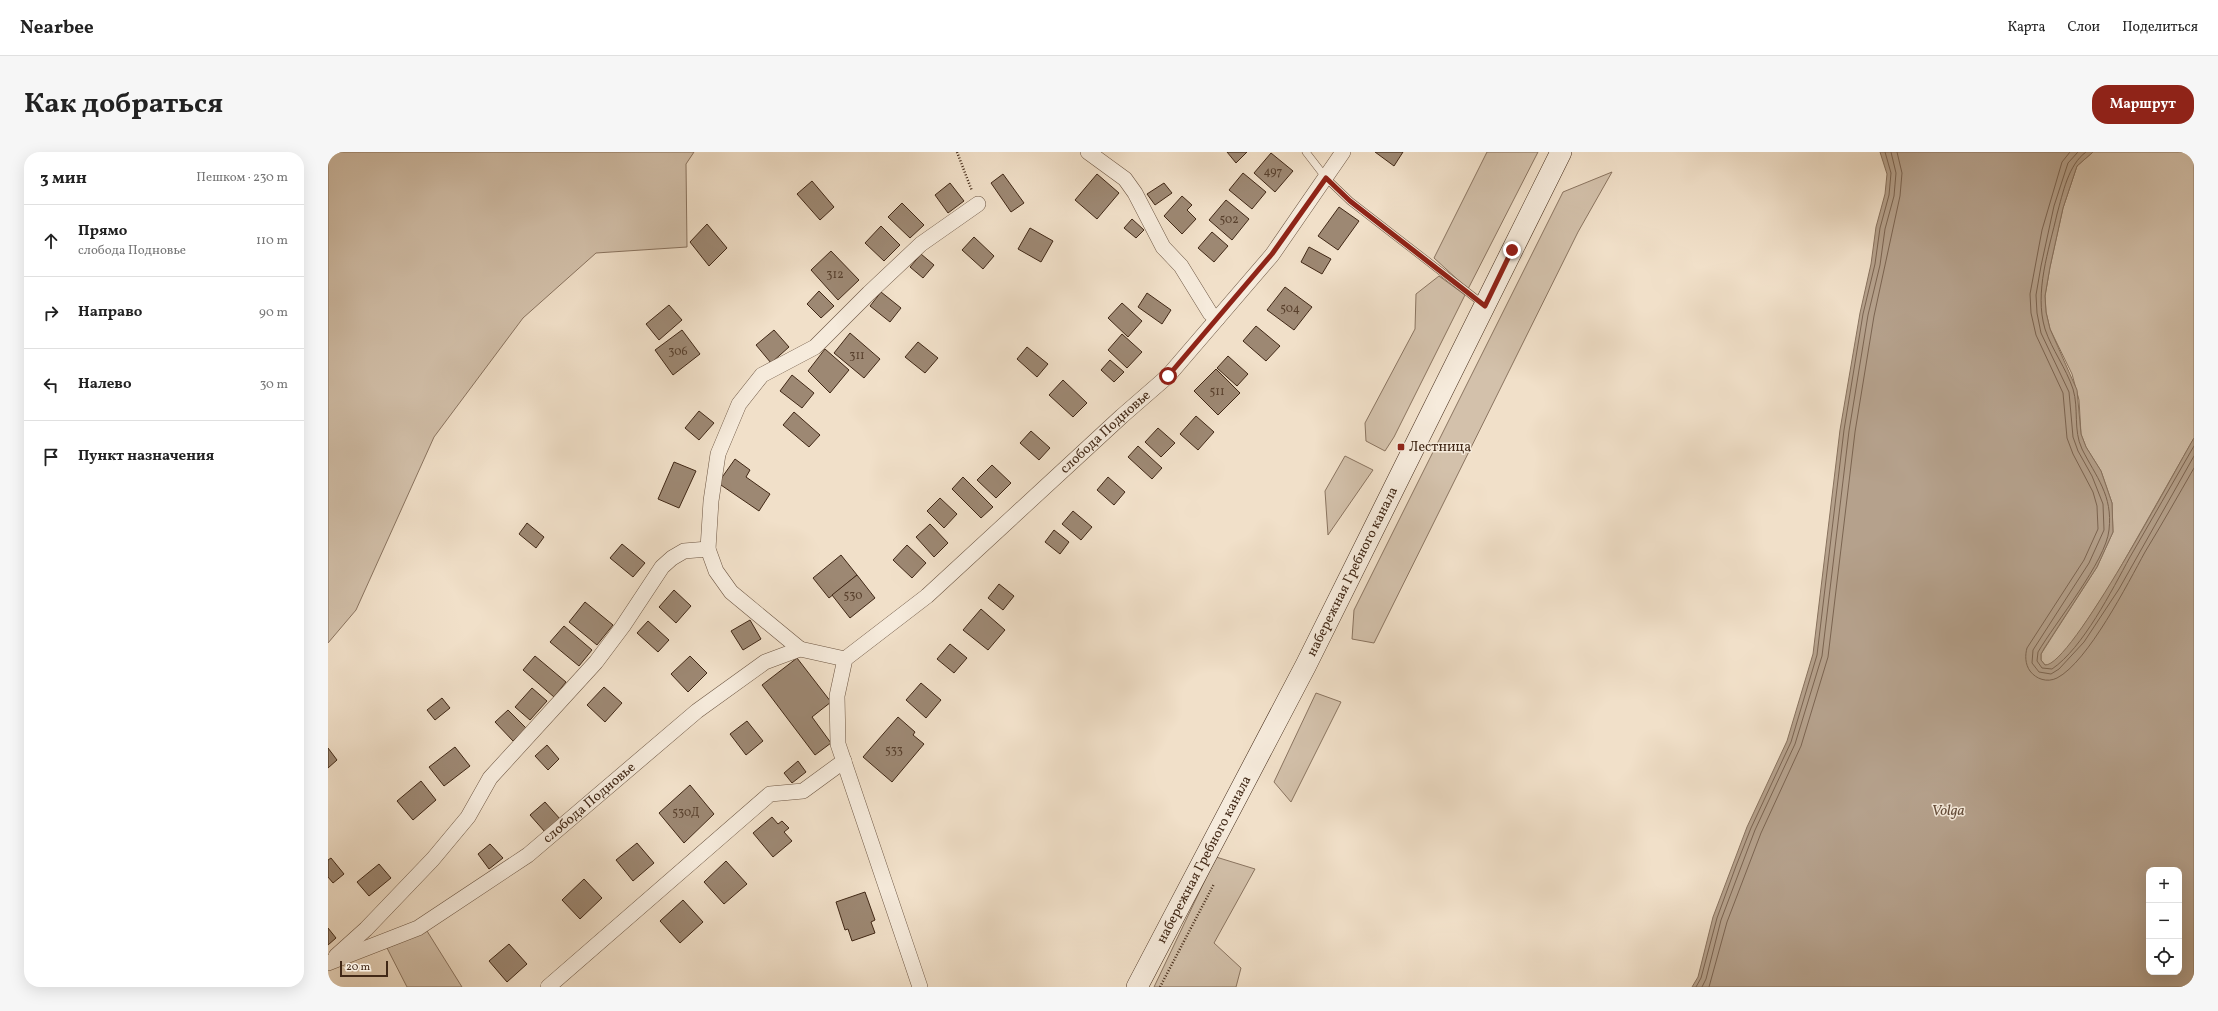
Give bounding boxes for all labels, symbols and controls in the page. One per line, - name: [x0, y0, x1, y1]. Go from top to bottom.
- text: Nearbee: [20, 15, 94, 41]
- text: Карта: [2007, 18, 2045, 37]
- text: Слои: [2067, 18, 2100, 37]
- text: Поделиться: [2122, 18, 2198, 37]
- text: Как добраться: [24, 85, 223, 124]
- button: Маршрут: [2092, 85, 2194, 124]
- house number: 497: [1264, 164, 1283, 180]
- text: 3 мин: [40, 167, 87, 190]
- text: Пешком · 230 m: [196, 169, 288, 187]
- house number: 502: [1219, 212, 1239, 228]
- text: Прямо: [78, 221, 127, 242]
- icon: ahead: [40, 230, 62, 252]
- text: 110 m: [256, 232, 288, 250]
- route end: [1503, 241, 1521, 259]
- text: слобода Подновье: [78, 242, 186, 260]
- house number: 312: [826, 267, 844, 283]
- house number: 504: [1280, 301, 1300, 317]
- icon: right: [40, 302, 62, 324]
- text: Направо: [78, 302, 142, 323]
- text: 90 m: [259, 304, 288, 322]
- house number: 306: [668, 344, 688, 360]
- house number: 311: [849, 348, 865, 364]
- route start: [1159, 367, 1177, 385]
- icon: left: [40, 374, 62, 396]
- text: Налево: [78, 374, 132, 395]
- text: 30 m: [260, 376, 288, 394]
- house number: 511: [1209, 384, 1225, 400]
- street label: слобода Подновье: [1056, 386, 1155, 478]
- place label: Лестница: [1409, 438, 1471, 457]
- marker: Лестница: [1396, 442, 1406, 452]
- icon: arrive: [40, 446, 62, 468]
- text: Пункт назначения: [78, 446, 214, 467]
- street label: набережная Гребного канала: [1302, 483, 1403, 660]
- house number: 530: [844, 588, 862, 604]
- house number: 533: [885, 743, 903, 759]
- street label: слобода Подновье: [539, 758, 640, 848]
- street label: набережная Гребного канала: [1152, 772, 1256, 947]
- water label: Volga: [1931, 801, 1965, 822]
- house number: 530Д: [672, 805, 700, 821]
- map controls: [2146, 867, 2182, 975]
- button: +: [2146, 867, 2182, 903]
- button: −: [2146, 903, 2182, 939]
- button: locate: [2146, 939, 2182, 975]
- scale bar: [340, 959, 388, 978]
- text: 20 m: [346, 960, 370, 975]

